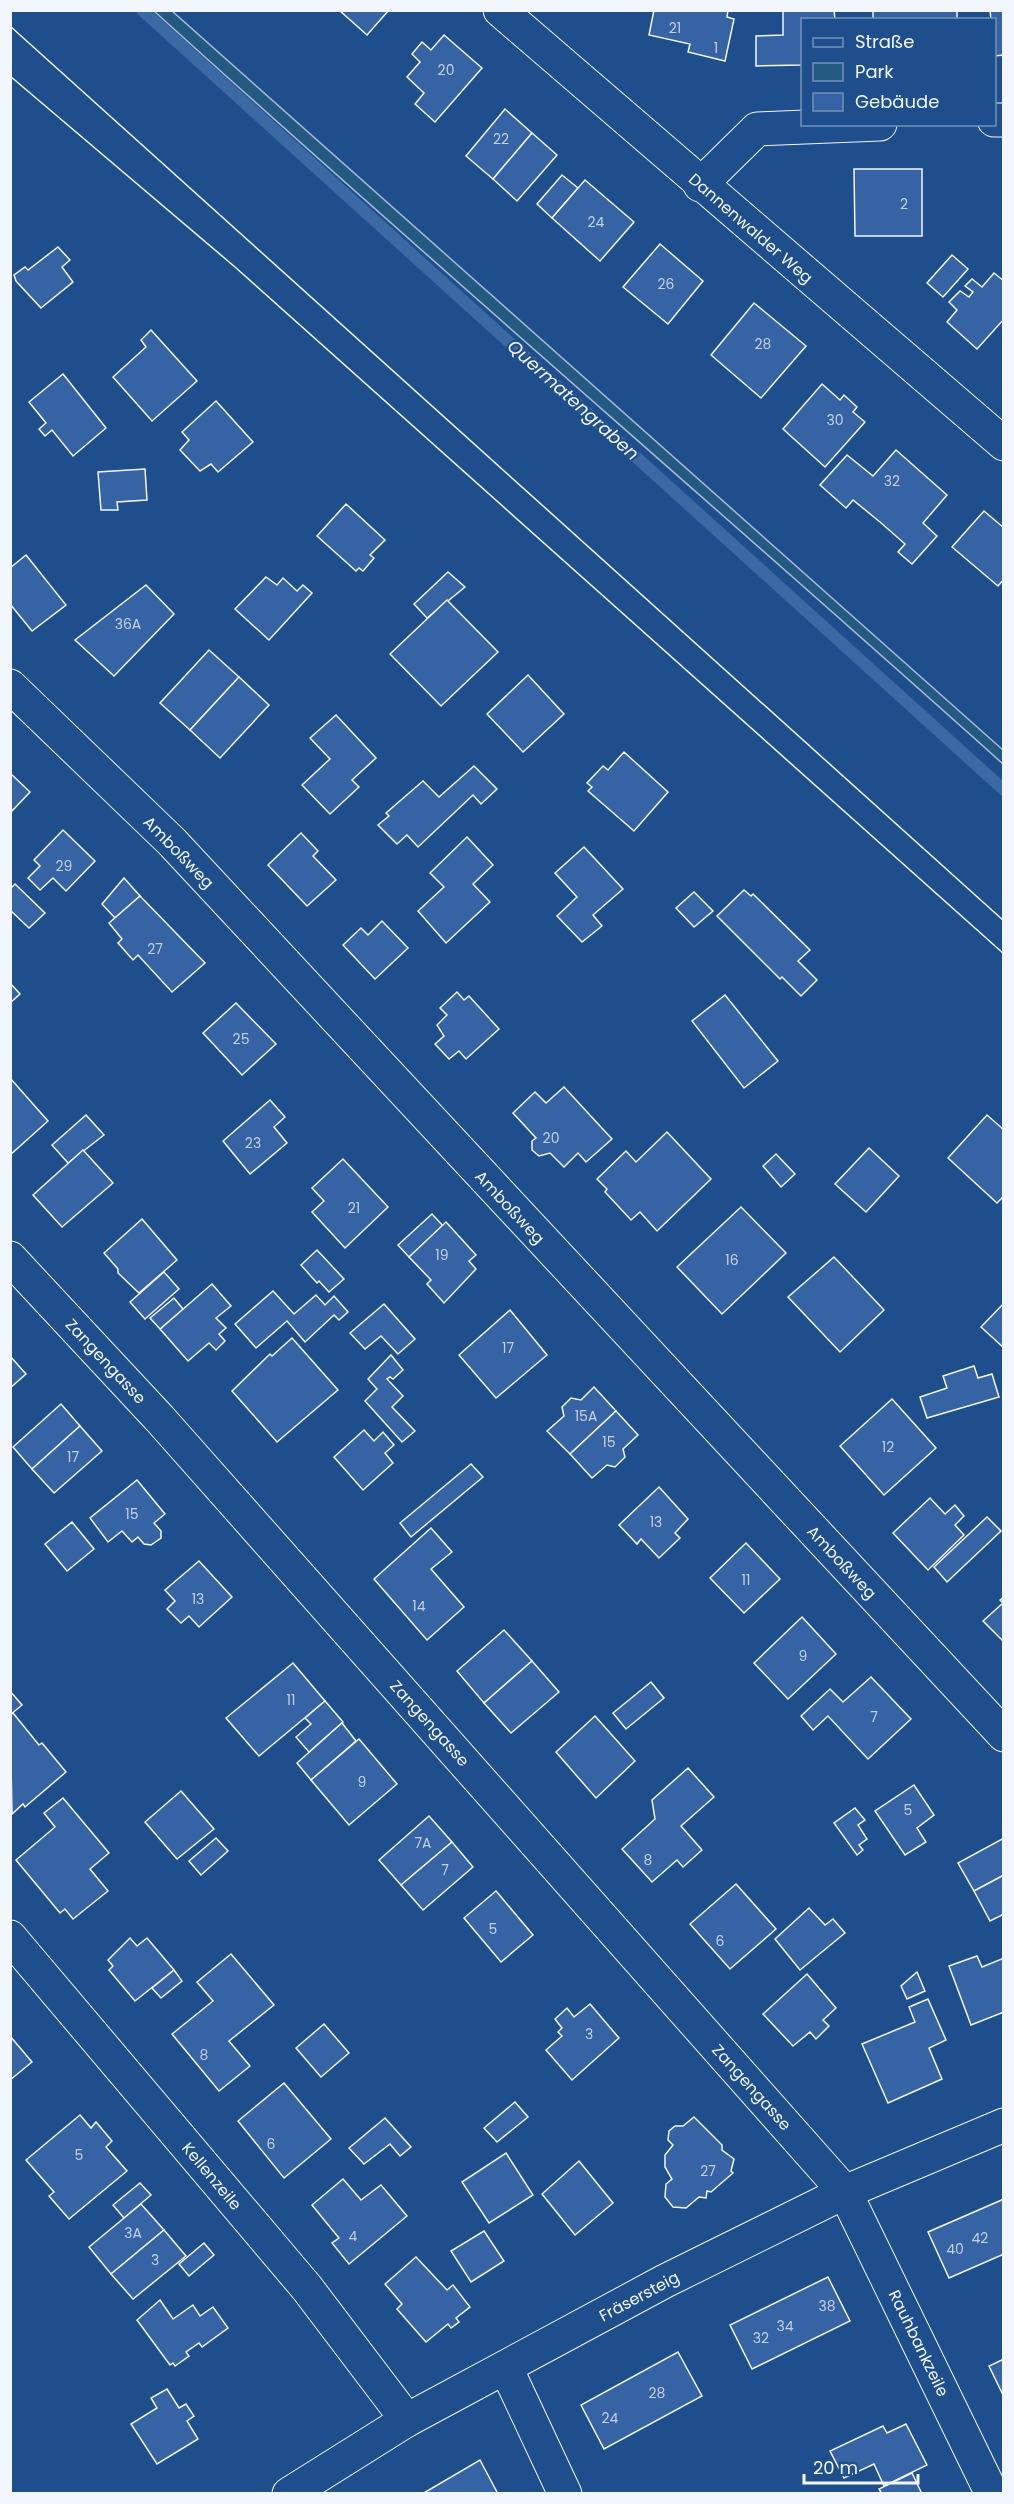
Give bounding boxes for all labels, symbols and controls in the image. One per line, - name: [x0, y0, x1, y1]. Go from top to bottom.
- house number: 21: [669, 18, 681, 38]
- legend: [801, 18, 996, 126]
- text: Straße: [855, 29, 914, 54]
- house number: 1: [714, 38, 718, 58]
- text: Park: [855, 59, 894, 84]
- house number: 20: [438, 60, 454, 80]
- text: Gebäude: [855, 89, 939, 114]
- house number: 22: [493, 129, 509, 149]
- street label: Dannenwalder Weg: [684, 168, 818, 289]
- house number: 2: [900, 194, 908, 214]
- house number: 24: [588, 212, 605, 232]
- house number: 26: [658, 274, 675, 294]
- water label: Quermatengraben: [502, 334, 645, 466]
- house number: 28: [755, 334, 772, 354]
- house number: 30: [826, 410, 844, 430]
- house number: 32: [884, 471, 900, 491]
- house number: 36A: [115, 614, 141, 634]
- street label: Amboßweg: [138, 811, 219, 894]
- house number: 29: [56, 856, 72, 876]
- house number: 27: [147, 939, 163, 959]
- house number: 25: [233, 1029, 249, 1049]
- house number: 20: [543, 1128, 559, 1148]
- house number: 23: [245, 1133, 261, 1153]
- street label: Amboßweg: [469, 1165, 550, 1249]
- house number: 21: [348, 1198, 360, 1218]
- house number: 19: [435, 1245, 449, 1265]
- house number: 16: [725, 1250, 739, 1270]
- street label: Zangengasse: [60, 1314, 151, 1409]
- house number: 17: [502, 1338, 514, 1358]
- house number: 15A: [575, 1406, 597, 1426]
- house number: 15: [602, 1432, 616, 1452]
- house number: 12: [882, 1437, 894, 1457]
- house number: 17: [67, 1447, 79, 1467]
- house number: 15: [125, 1504, 139, 1524]
- house number: 13: [650, 1512, 662, 1532]
- street label: Amboßweg: [801, 1520, 882, 1604]
- house number: 11: [742, 1570, 750, 1590]
- house number: 13: [192, 1589, 204, 1609]
- house number: 14: [412, 1596, 426, 1616]
- house number: 9: [799, 1646, 807, 1666]
- street label: Zangengasse: [385, 1675, 475, 1772]
- house number: 11: [287, 1690, 295, 1710]
- house number: 7: [870, 1707, 878, 1727]
- house number: 9: [358, 1772, 366, 1792]
- house number: 5: [904, 1800, 912, 1820]
- house number: 7A: [414, 1833, 432, 1853]
- house number: 8: [644, 1850, 653, 1870]
- house number: 7: [441, 1860, 449, 1880]
- house number: 5: [489, 1919, 497, 1939]
- house number: 6: [716, 1931, 725, 1951]
- house number: 3: [585, 2024, 593, 2044]
- street label: Zangengasse: [707, 2039, 797, 2136]
- house number: 8: [200, 2045, 209, 2065]
- house number: 6: [267, 2134, 276, 2154]
- street label: Kellenzeile: [176, 2137, 247, 2215]
- house number: 5: [75, 2145, 83, 2165]
- house number: 27: [700, 2161, 716, 2181]
- house number: 3A: [124, 2223, 142, 2243]
- house number: 4: [349, 2226, 358, 2246]
- house number: 42: [972, 2228, 988, 2248]
- house number: 40: [946, 2239, 964, 2259]
- house number: 3: [151, 2250, 159, 2270]
- street label: Fräsersteig: [595, 2266, 683, 2327]
- street label: Rauhbankzeile: [883, 2286, 954, 2401]
- house number: 38: [818, 2296, 836, 2316]
- house number: 34: [776, 2316, 794, 2336]
- house number: 32: [753, 2328, 769, 2348]
- house number: 28: [649, 2383, 666, 2403]
- house number: 24: [602, 2408, 619, 2428]
- scale bar: [804, 2447, 918, 2485]
- text: 20 m: [813, 2455, 858, 2480]

